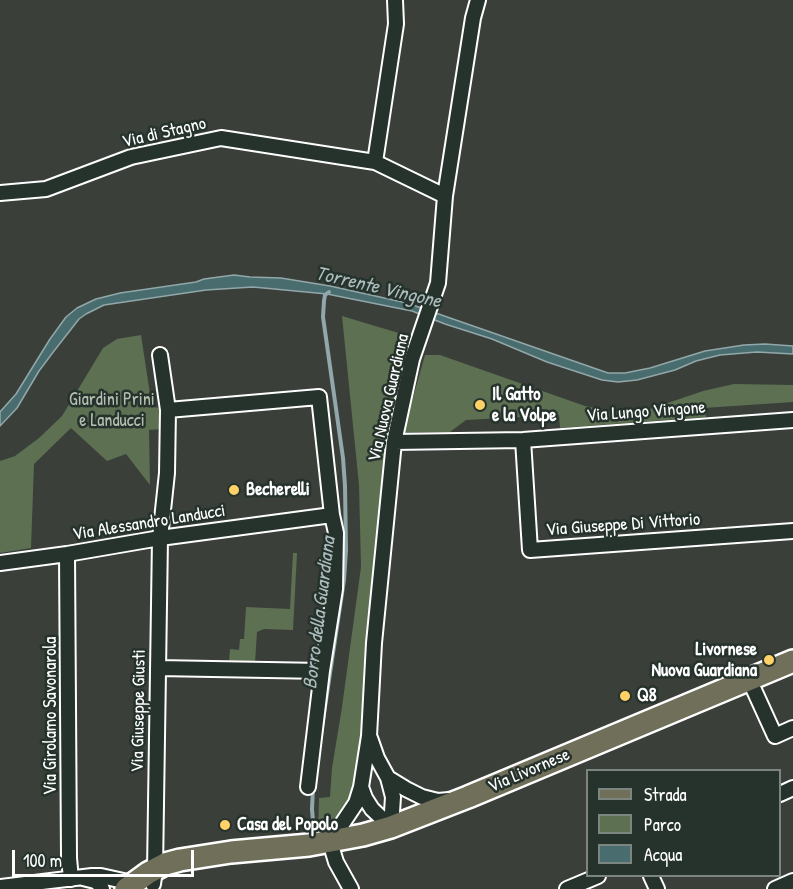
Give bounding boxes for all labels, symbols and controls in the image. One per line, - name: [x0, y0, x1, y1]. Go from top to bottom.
- street label: Via di Stagno: [120, 113, 208, 153]
- water label: Torrente Vingone: [313, 262, 443, 314]
- street label: Via Nuova Guardiana: [364, 332, 414, 464]
- place label: Il Gatto e la Volpe: [492, 384, 556, 426]
- park label: Giardini Prini e Landucci: [69, 389, 155, 432]
- street label: Via Lungo Vingone: [586, 397, 706, 427]
- marker: Il Gatto e la Volpe: [473, 398, 487, 412]
- place label: Becherelli: [246, 479, 310, 501]
- marker: Becherelli: [227, 483, 241, 497]
- street label: Via Alessandro Landucci: [71, 500, 227, 546]
- street label: Via Giuseppe Di Vittorio: [545, 509, 701, 541]
- water label: Borro della Guardiana: [299, 535, 341, 691]
- street label: Via Girolamo Savonarola: [40, 637, 62, 795]
- place label: Livornese Nuova Guardiana: [651, 639, 757, 682]
- street label: Via Giuseppe Giusti: [127, 649, 151, 773]
- marker: Livornese Nuova Guardiana: [762, 653, 776, 667]
- place label: Q8: [637, 685, 657, 707]
- marker: Q8: [618, 689, 632, 703]
- street label: Via Livornese: [485, 744, 573, 798]
- legend: [586, 769, 781, 877]
- text: Strada: [644, 782, 687, 807]
- text: Parco: [644, 812, 681, 837]
- place label: Casa del Popolo: [237, 814, 338, 836]
- marker: Casa del Popolo: [218, 818, 232, 832]
- scale bar: [15, 838, 196, 876]
- text: Acqua: [644, 842, 682, 867]
- text: 100 m: [23, 848, 62, 873]

